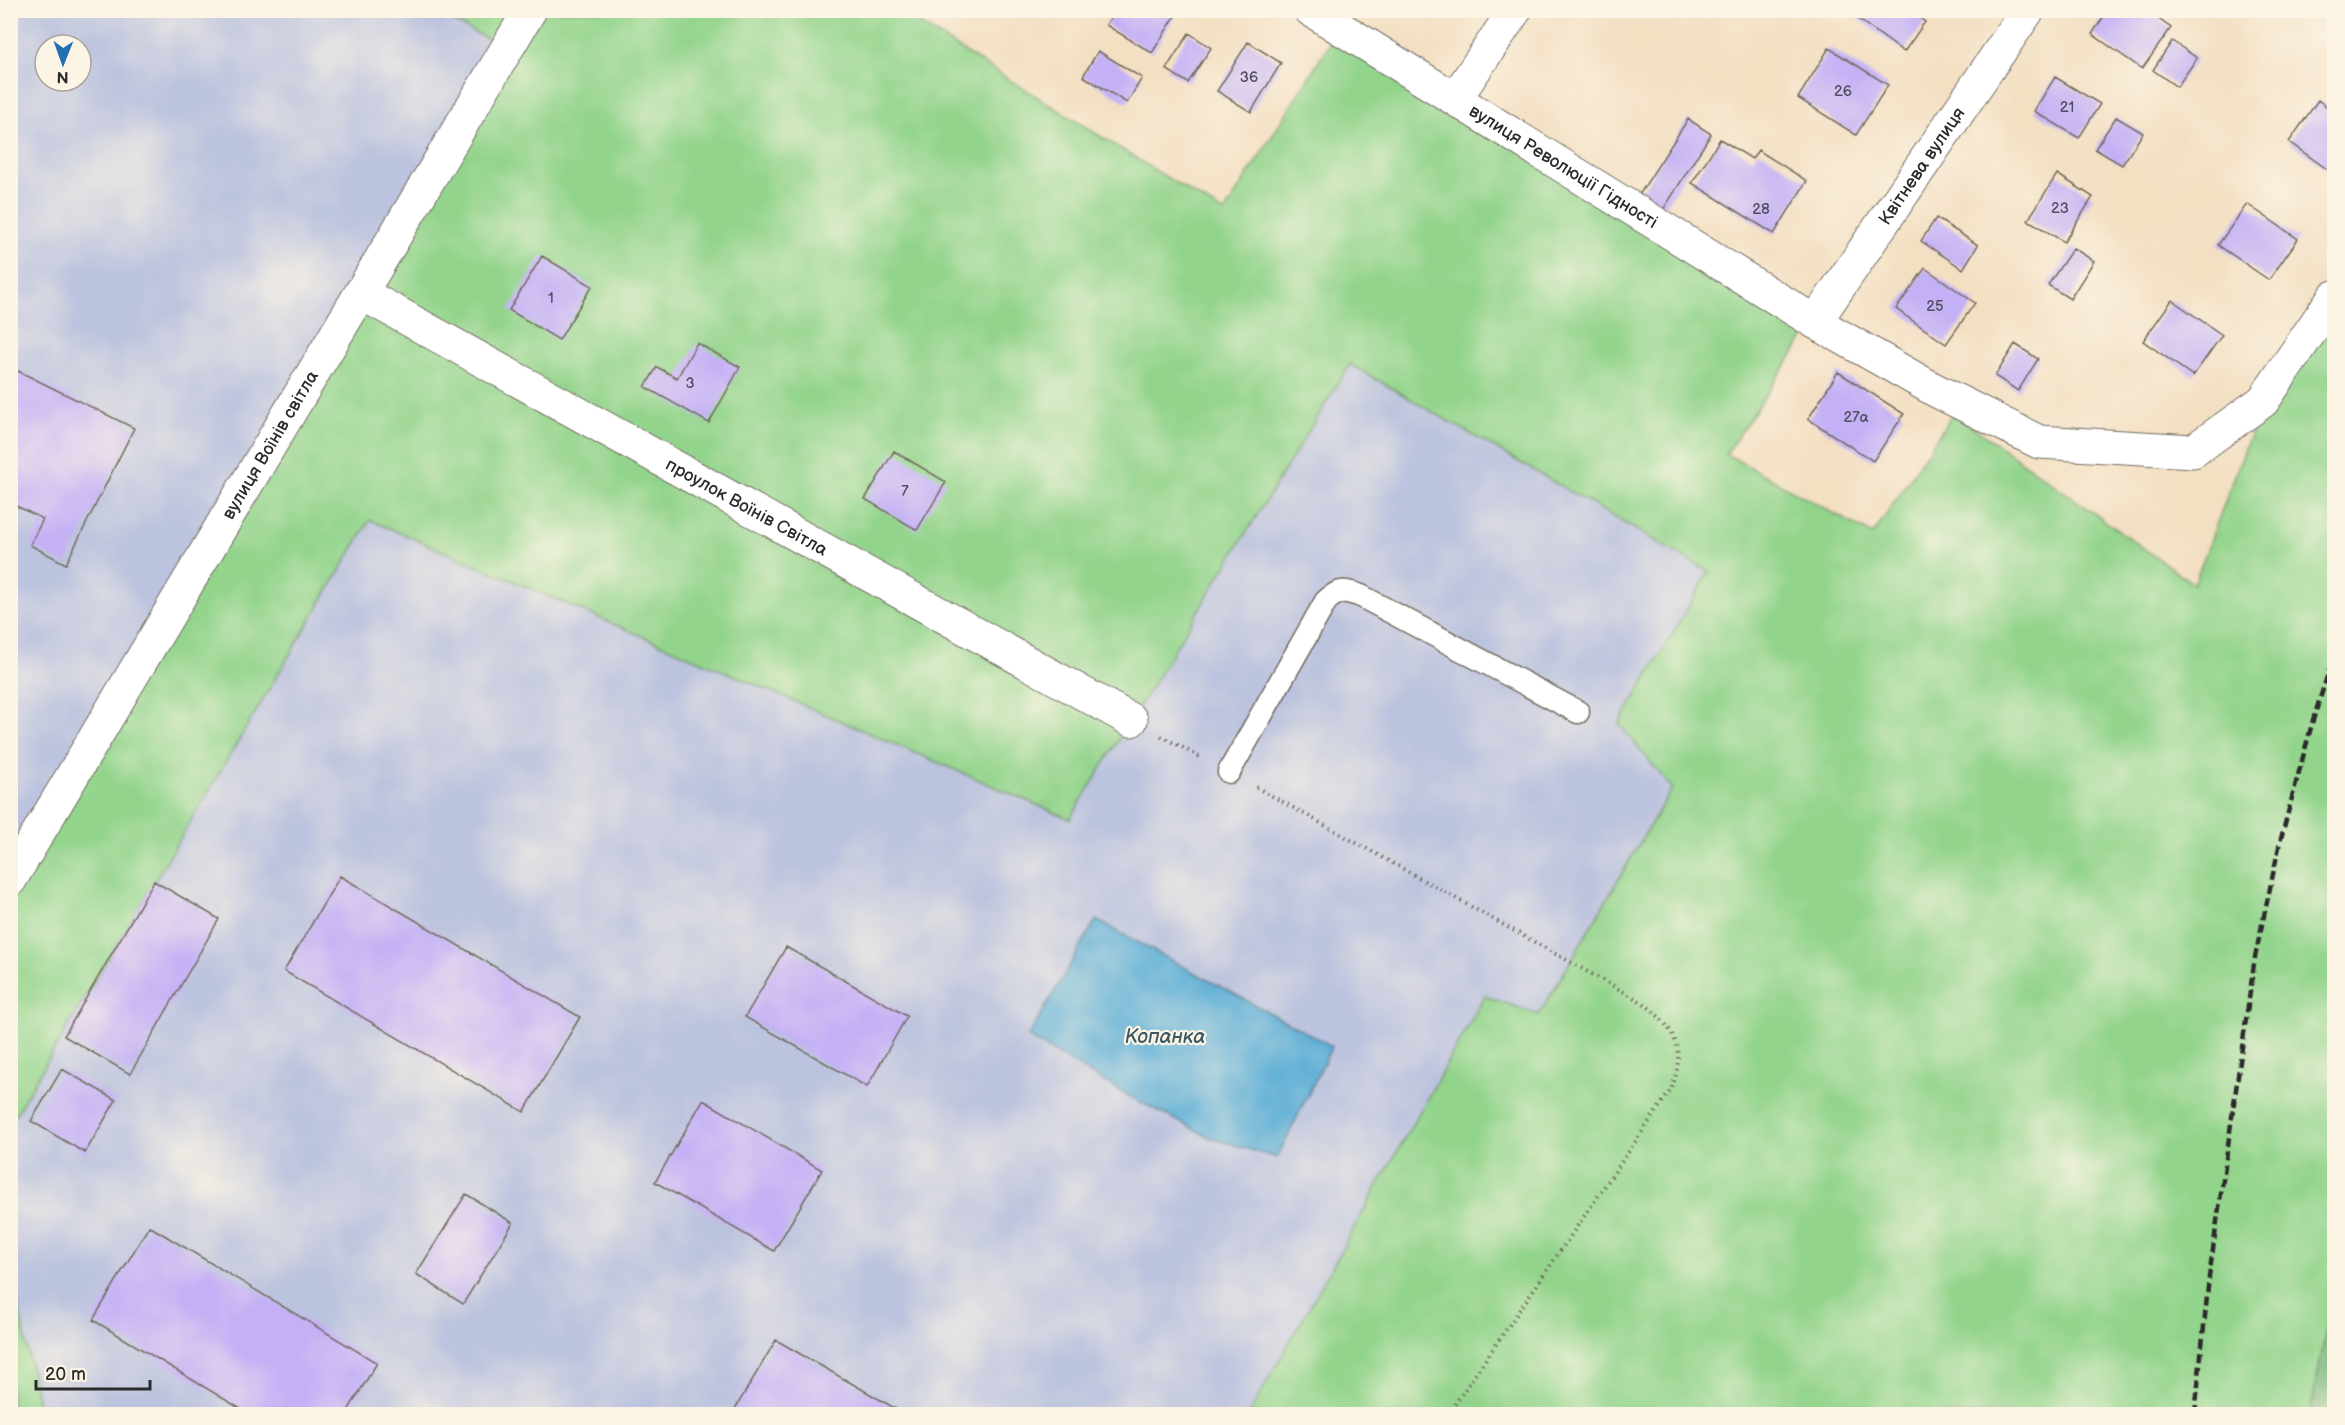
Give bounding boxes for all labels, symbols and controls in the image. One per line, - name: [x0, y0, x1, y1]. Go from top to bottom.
- north arrow: [33, 33, 93, 93]
- text: N: [57, 67, 69, 86]
- house number: 36: [1240, 68, 1258, 87]
- house number: 26: [1834, 82, 1852, 101]
- house number: 21: [2060, 98, 2074, 117]
- street label: вулиця Революції Гідності: [1465, 100, 1661, 233]
- street label: Квітнева вулиця: [1874, 103, 1969, 229]
- house number: 23: [2051, 199, 2069, 218]
- house number: 28: [1752, 200, 1770, 219]
- house number: 1: [548, 289, 554, 308]
- house number: 25: [1926, 297, 1944, 316]
- street label: вулиця Воїнів світла: [218, 367, 323, 523]
- house number: 3: [685, 374, 695, 393]
- house number: 27а: [1843, 408, 1869, 427]
- street label: проулок Воїнів Світла: [662, 454, 831, 561]
- house number: 7: [901, 482, 909, 501]
- water label: Копанка: [1125, 1025, 1205, 1049]
- scale bar: [36, 1353, 150, 1391]
- text: 20 m: [45, 1364, 86, 1385]

